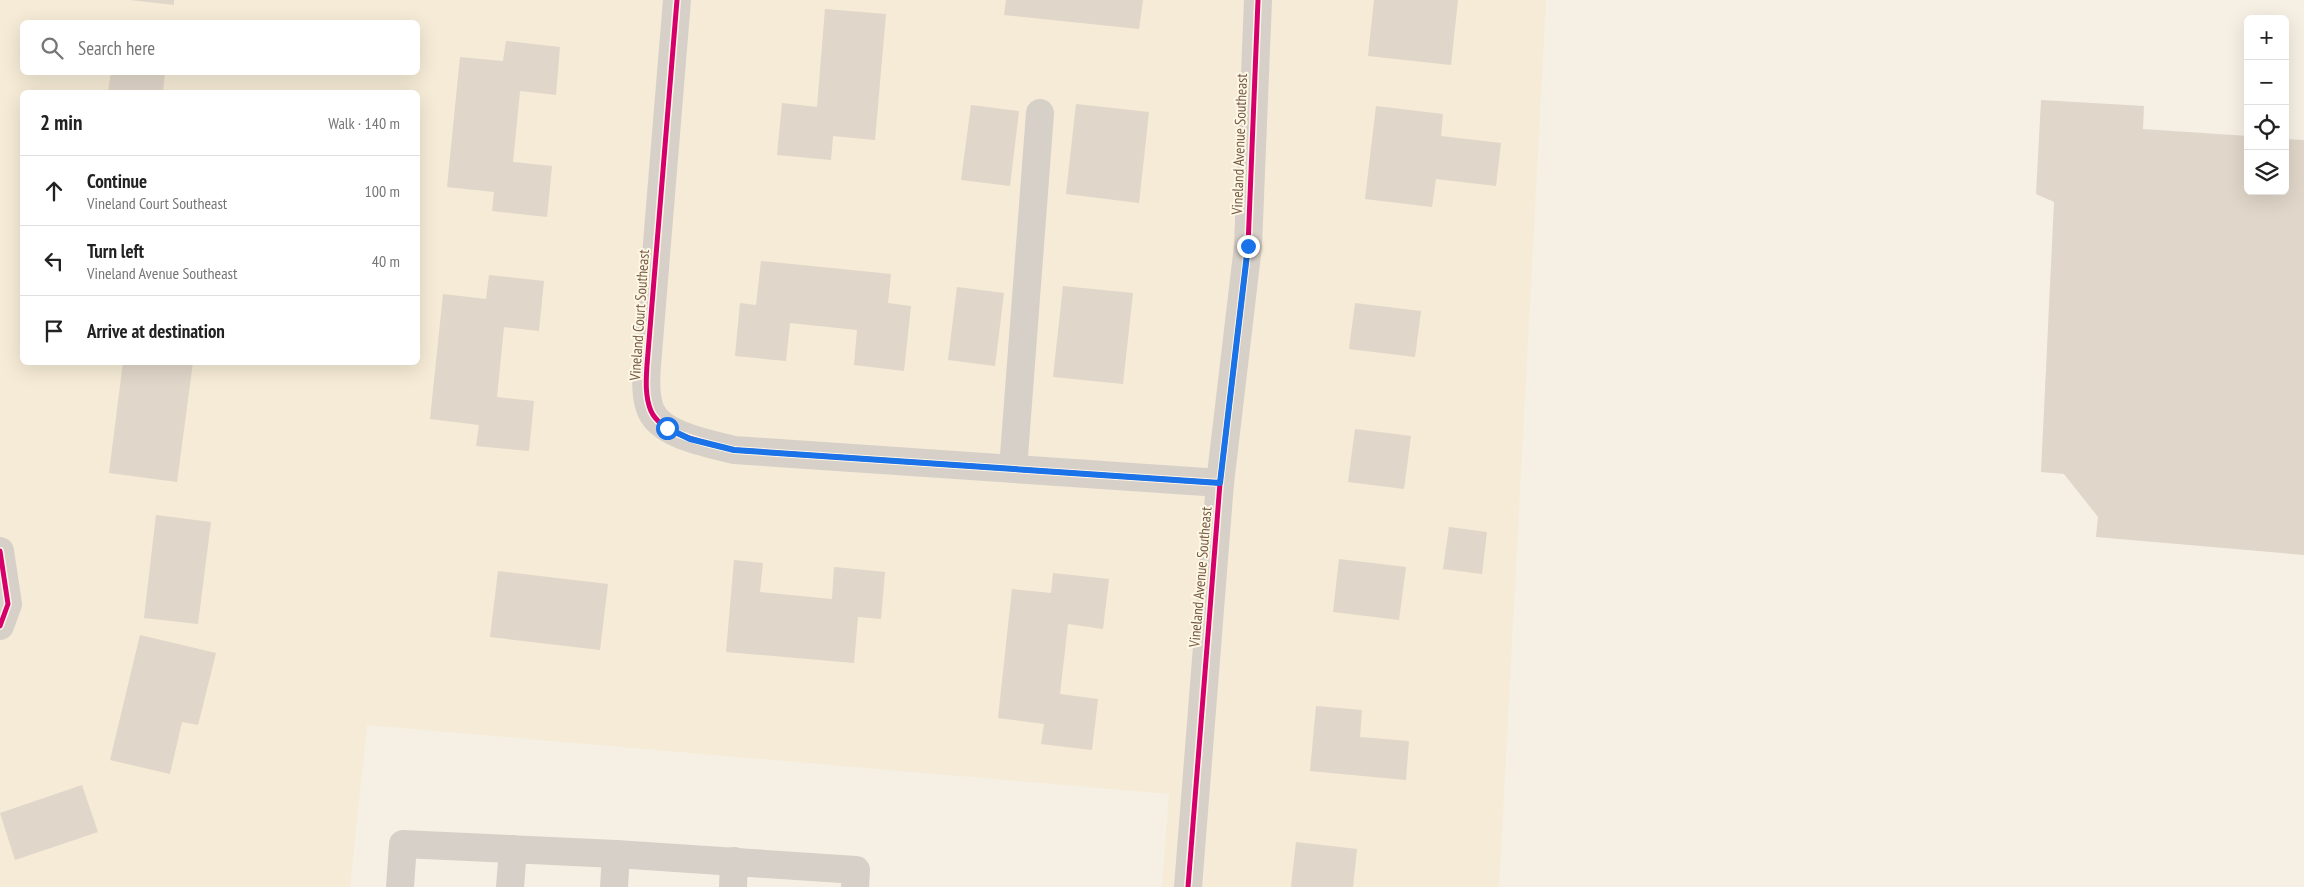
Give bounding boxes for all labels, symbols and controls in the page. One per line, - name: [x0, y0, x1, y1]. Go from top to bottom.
- map controls: [2244, 15, 2289, 195]
- button: +: [2244, 15, 2289, 60]
- search box: [20, 20, 420, 75]
- icon: search: [38, 34, 66, 62]
- text: Search here: [78, 36, 155, 60]
- button: −: [2244, 60, 2289, 105]
- street label: Vineland Avenue Southeast: [1227, 73, 1251, 216]
- button: locate: [2244, 105, 2289, 150]
- text: 2 min: [40, 109, 82, 136]
- text: Walk · 140 m: [328, 113, 400, 133]
- button: layers: [2244, 150, 2289, 195]
- text: Continue: [87, 169, 147, 193]
- icon: ahead: [40, 177, 68, 205]
- text: 100 m: [365, 181, 400, 201]
- text: Vineland Court Southeast: [87, 193, 227, 213]
- route end: [1237, 235, 1260, 258]
- text: Turn left: [87, 239, 144, 263]
- icon: left: [40, 247, 68, 275]
- street label: Vineland Court Southeast: [625, 249, 653, 382]
- text: 40 m: [372, 251, 400, 271]
- text: Vineland Avenue Southeast: [87, 263, 237, 283]
- icon: arrive: [40, 317, 68, 345]
- text: Arrive at destination: [87, 319, 225, 343]
- route start: [656, 417, 679, 440]
- street label: Vineland Avenue Southeast: [1184, 506, 1216, 649]

